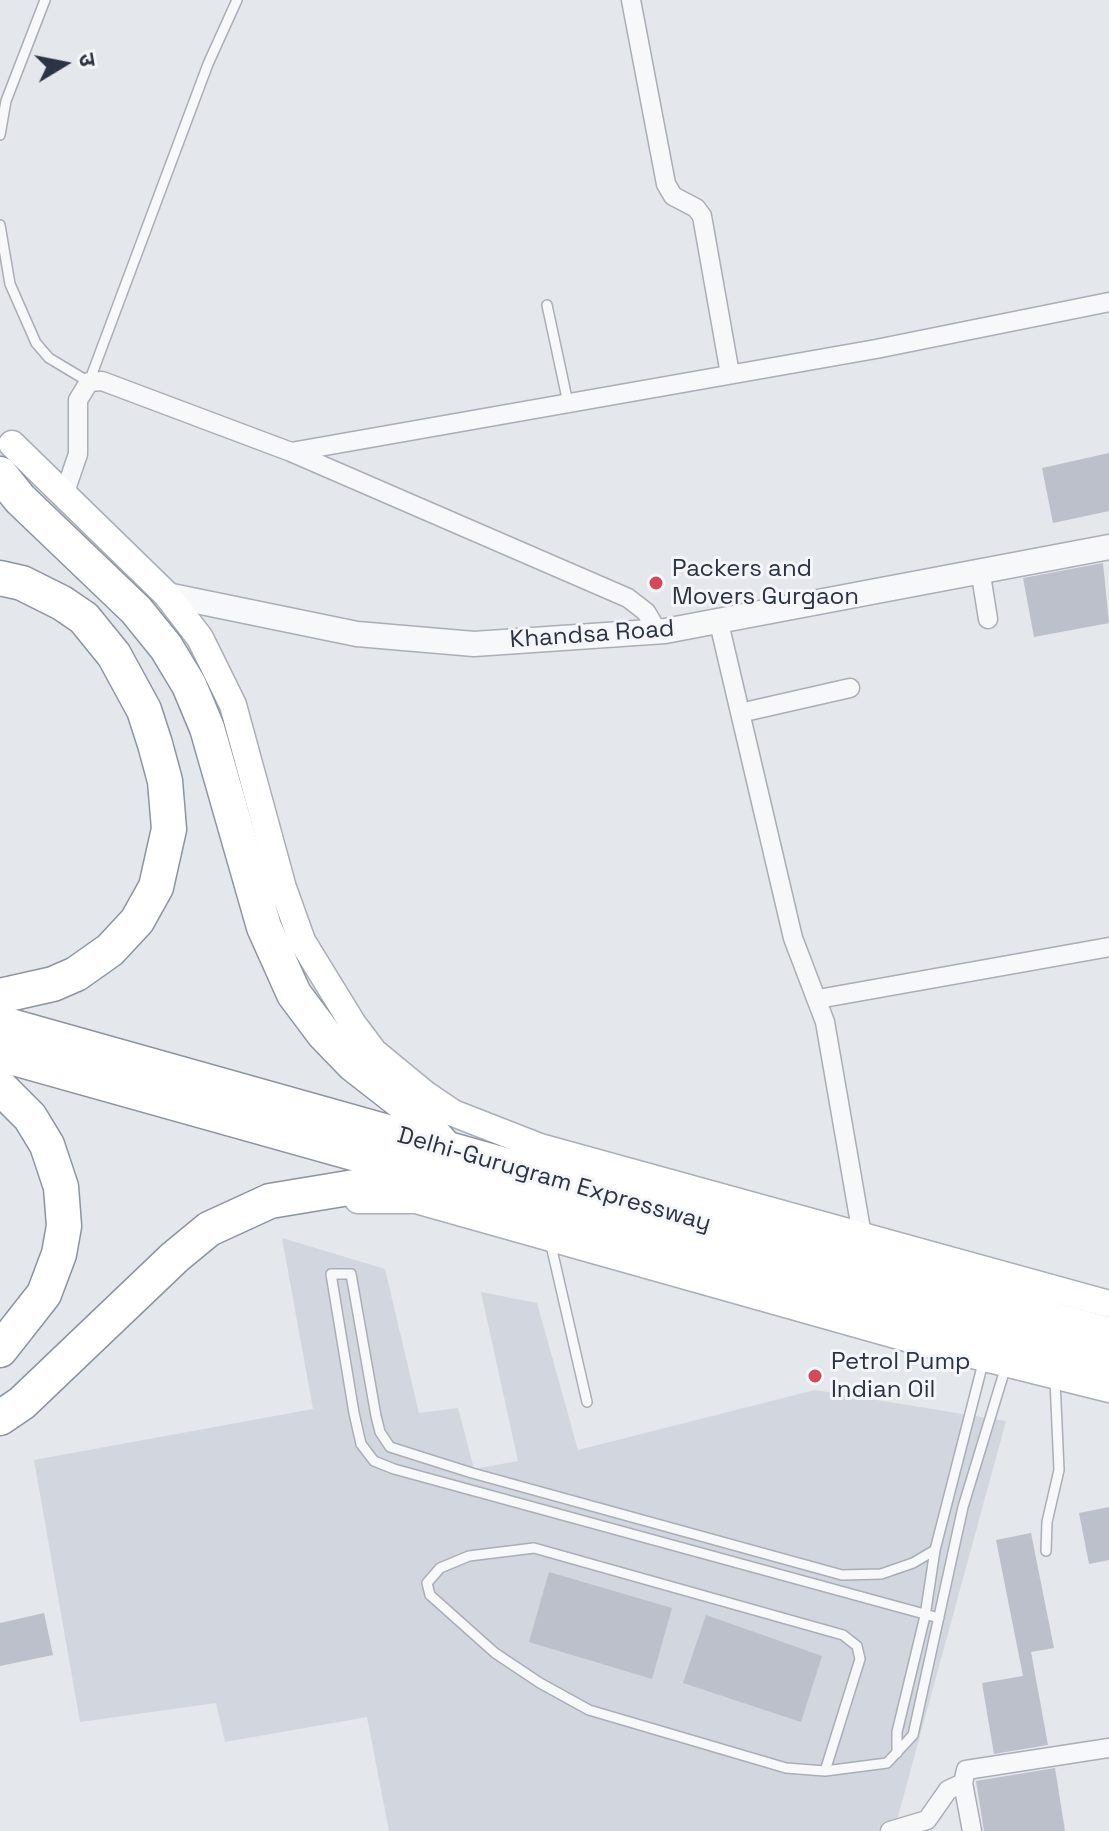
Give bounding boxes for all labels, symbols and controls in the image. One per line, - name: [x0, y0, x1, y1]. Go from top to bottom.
- north arrow: [24, 24, 104, 104]
- text: उ: [73, 51, 103, 69]
- place label: Packers and Movers Gurgaon: [672, 555, 859, 611]
- marker: Packers and Movers Gurgaon: [647, 574, 665, 592]
- street label: Khandsa Road: [509, 615, 675, 655]
- street label: Delhi-Gurugram Expressway: [394, 1121, 714, 1239]
- place label: Petrol Pump Indian Oil: [831, 1348, 971, 1404]
- marker: Petrol Pump Indian Oil: [806, 1367, 824, 1385]

